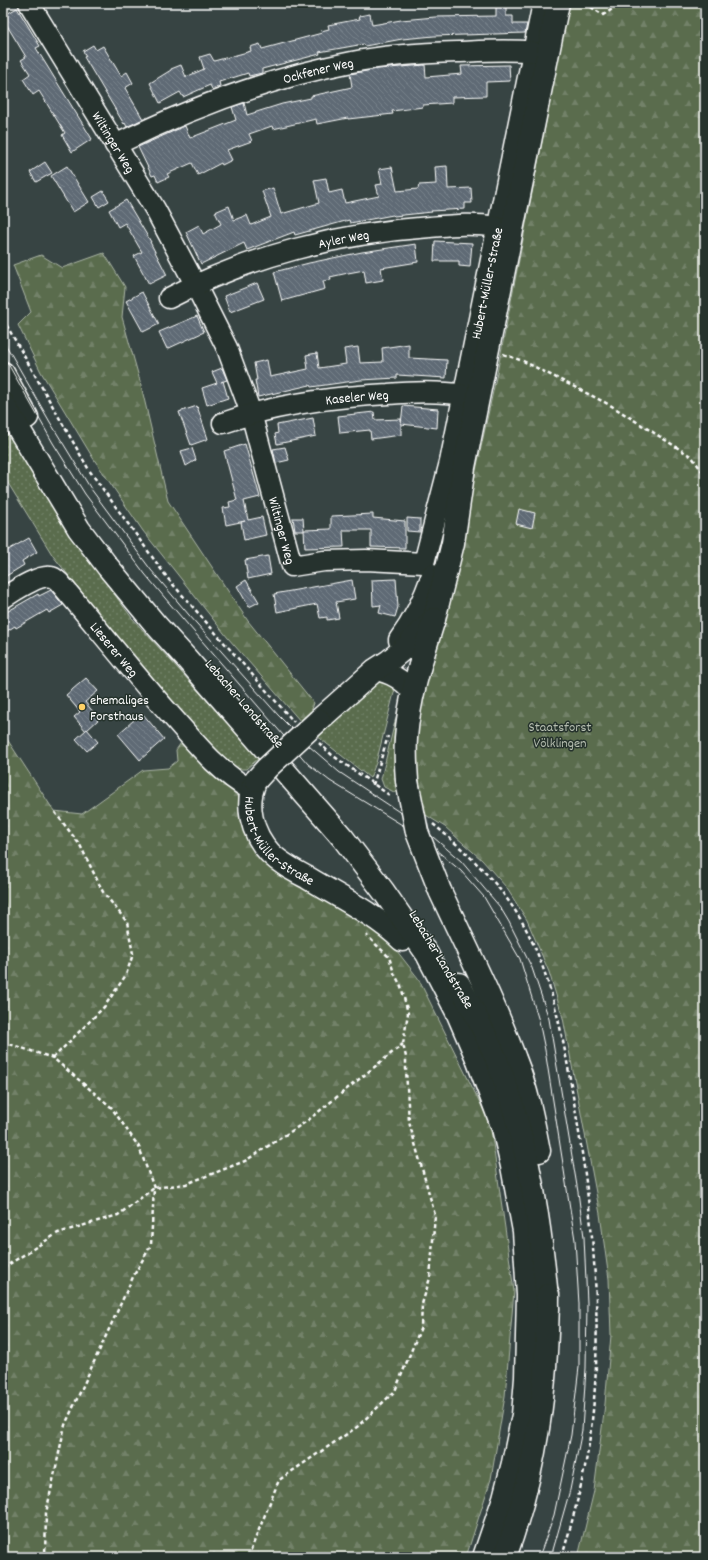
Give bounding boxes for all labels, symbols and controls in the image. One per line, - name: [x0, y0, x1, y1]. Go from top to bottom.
- street label: Ockfener Weg: [281, 54, 355, 90]
- street label: Wiltinger Weg: [86, 108, 139, 178]
- street label: Ayler Weg: [316, 226, 371, 255]
- street label: Hubert-Müller-Straße: [467, 226, 509, 341]
- street label: Kaseler Weg: [324, 386, 389, 411]
- street label: Wiltinger Weg: [262, 495, 299, 567]
- street label: Lieserer Weg: [84, 618, 142, 682]
- street label: Lebacher Landstraße: [199, 655, 288, 753]
- place label: ehemaliges Forsthaus: [90, 691, 149, 727]
- marker: ehemaliges Forsthaus: [77, 702, 87, 712]
- park label: Staatsforst Völklingen: [529, 718, 591, 754]
- street label: Hubert-Müller-Straße: [238, 795, 317, 892]
- street label: Lebacher Landstraße: [403, 907, 478, 1013]

